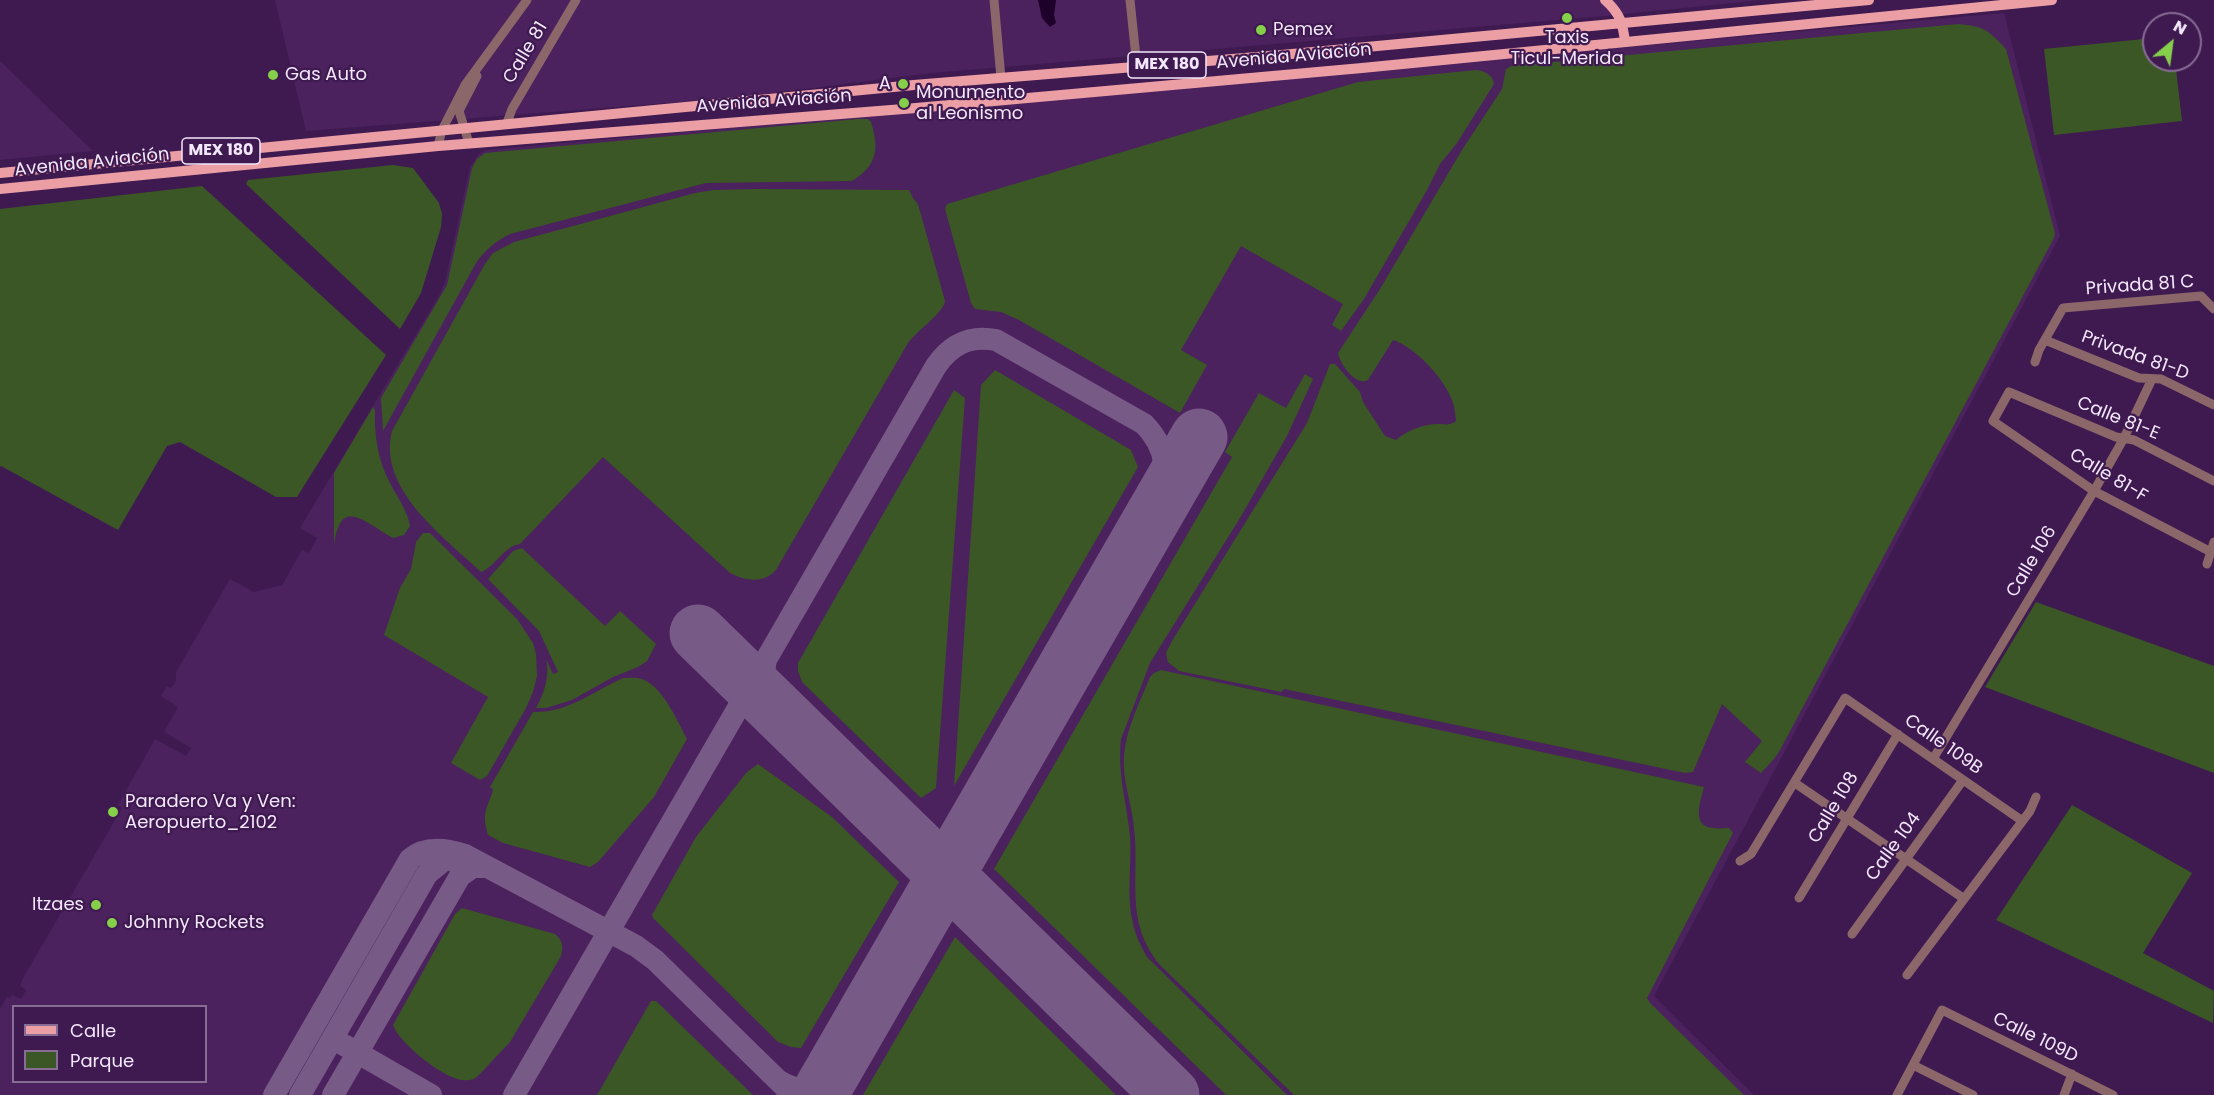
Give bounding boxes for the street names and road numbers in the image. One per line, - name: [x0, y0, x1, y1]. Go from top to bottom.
- street label: Calle 81: [499, 18, 553, 88]
- street label: Avenida Aviación: [1216, 39, 1372, 75]
- road number: MEX 180: [1128, 52, 1206, 78]
- street label: Avenida Aviación: [696, 86, 852, 118]
- road number: MEX 180: [182, 138, 260, 164]
- street label: Avenida Aviación: [13, 144, 171, 182]
- street label: Privada 81 C: [2085, 271, 2195, 301]
- street label: Privada 81-D: [2078, 327, 2192, 385]
- street label: Calle 81-E: [2074, 393, 2162, 445]
- street label: Calle 81-F: [2065, 444, 2151, 508]
- street label: Calle 106: [2002, 522, 2062, 602]
- street label: Calle 109B: [1900, 710, 1986, 780]
- street label: Calle 108: [1804, 768, 1864, 848]
- street label: Calle 104: [1862, 809, 1926, 885]
- street label: Calle 109D: [1989, 1008, 2081, 1068]

